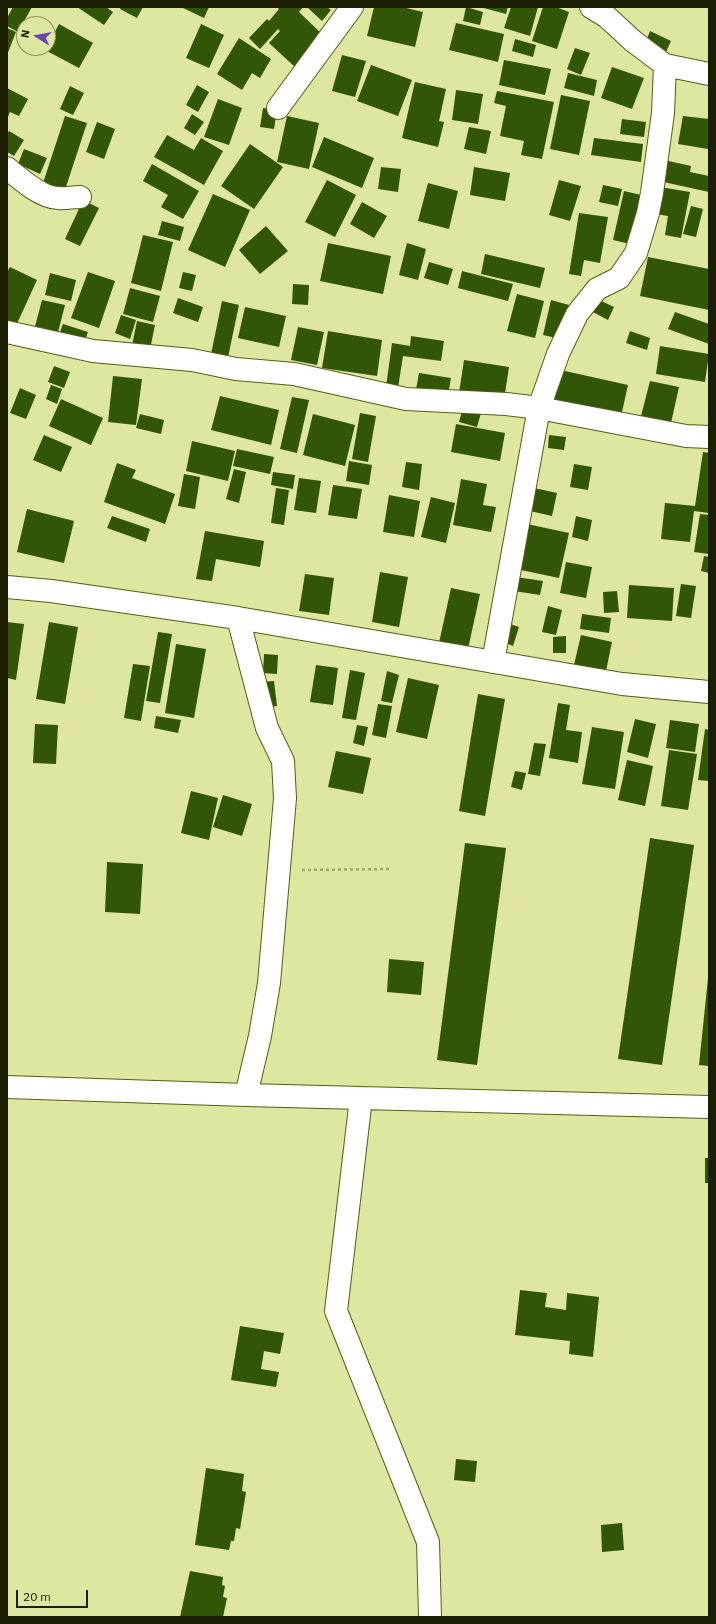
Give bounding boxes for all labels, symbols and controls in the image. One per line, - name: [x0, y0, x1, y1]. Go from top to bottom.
- north arrow: [16, 16, 56, 56]
- text: N: [18, 29, 33, 39]
- scale bar: [18, 1582, 90, 1608]
- text: 20 m: [23, 1589, 51, 1604]

